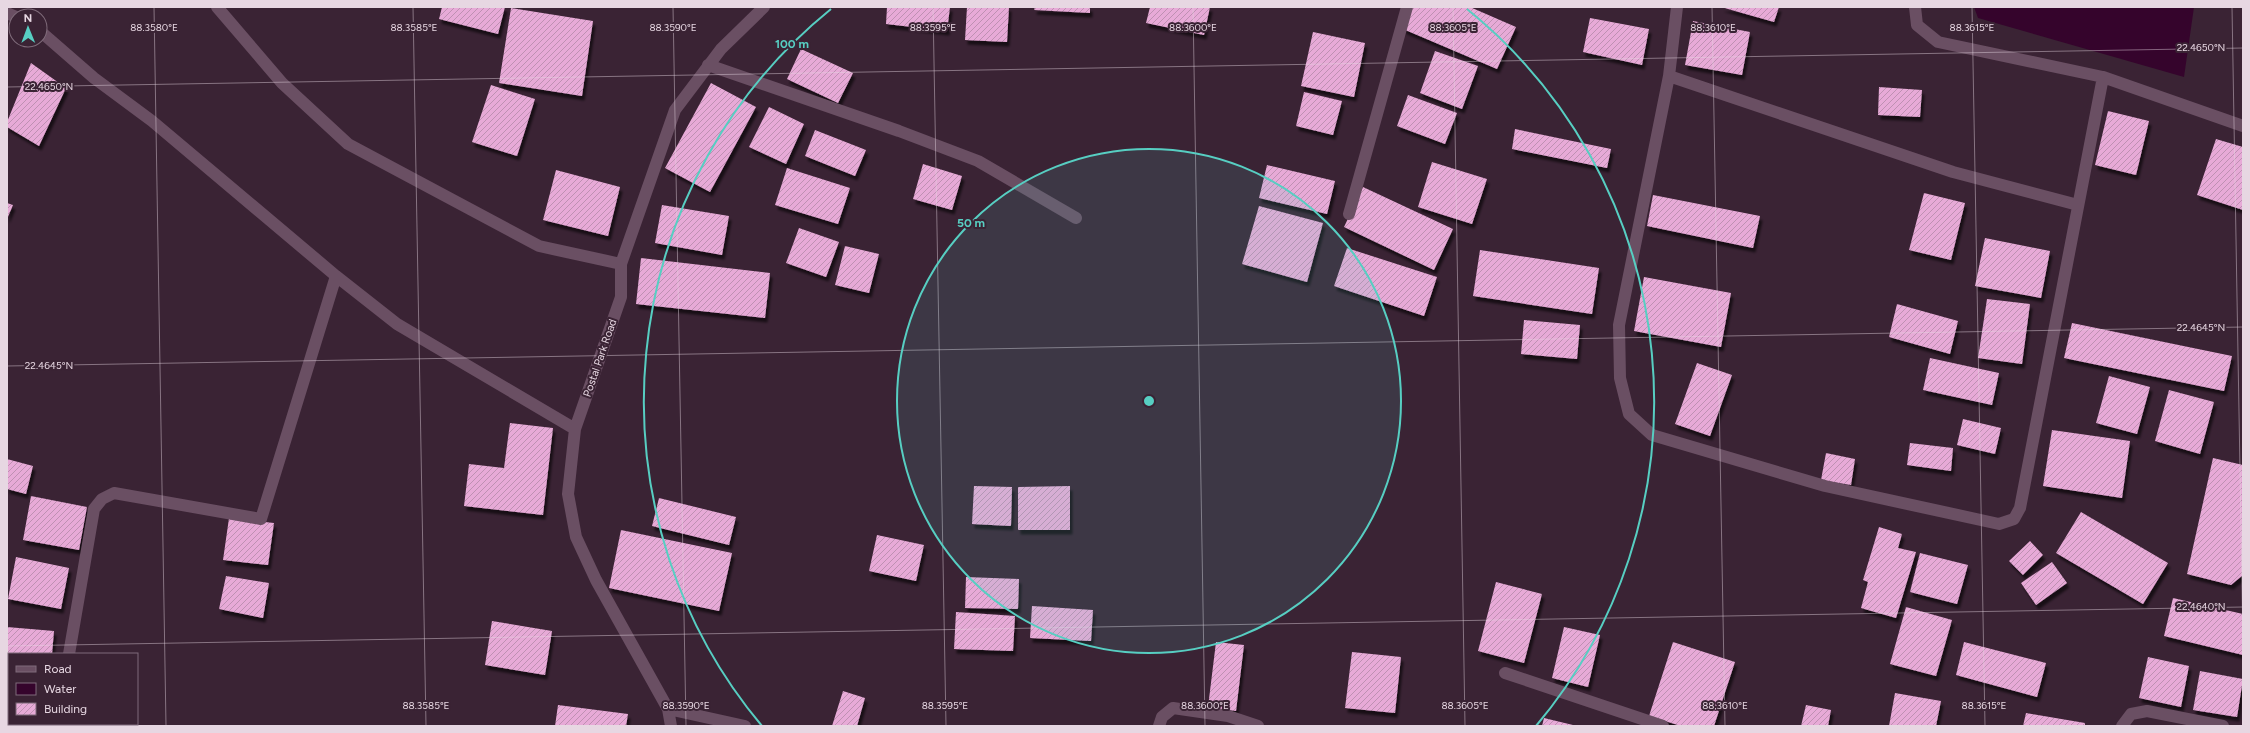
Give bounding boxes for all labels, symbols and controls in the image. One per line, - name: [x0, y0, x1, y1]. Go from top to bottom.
- north arrow: [8, 8, 48, 48]
- text: N: [23, 12, 32, 25]
- text: 88.3580°E: [130, 21, 178, 34]
- text: 88.3585°E: [390, 21, 438, 34]
- text: 88.3590°E: [649, 21, 697, 34]
- text: 88.3595°E: [910, 21, 956, 34]
- text: 88.3600°E: [1169, 21, 1217, 34]
- text: 88.3605°E: [1429, 21, 1477, 34]
- text: 88.3610°E: [1690, 21, 1736, 34]
- text: 88.3615°E: [1950, 21, 1995, 34]
- text: 100 m: [775, 37, 809, 51]
- text: 22.4650°N: [2177, 41, 2225, 54]
- text: 22.4650°N: [25, 80, 73, 93]
- text: 50 m: [957, 216, 985, 230]
- street label: Postal Park Road: [581, 317, 619, 399]
- text: 22.4645°N: [2177, 321, 2225, 334]
- text: 22.4645°N: [25, 359, 73, 372]
- centre of rings: [1142, 394, 1156, 408]
- text: 22.4640°N: [2176, 600, 2226, 613]
- legend: [8, 653, 138, 725]
- text: Road: [44, 662, 72, 676]
- text: Water: [44, 682, 76, 696]
- text: 88.3585°E: [402, 699, 450, 712]
- text: 88.3590°E: [662, 699, 710, 712]
- text: 88.3595°E: [922, 699, 968, 712]
- text: 88.3600°E: [1181, 699, 1229, 712]
- text: 88.3605°E: [1441, 699, 1489, 712]
- text: 88.3610°E: [1702, 699, 1748, 712]
- text: 88.3615°E: [1962, 699, 2007, 712]
- text: Building: [44, 702, 87, 716]

